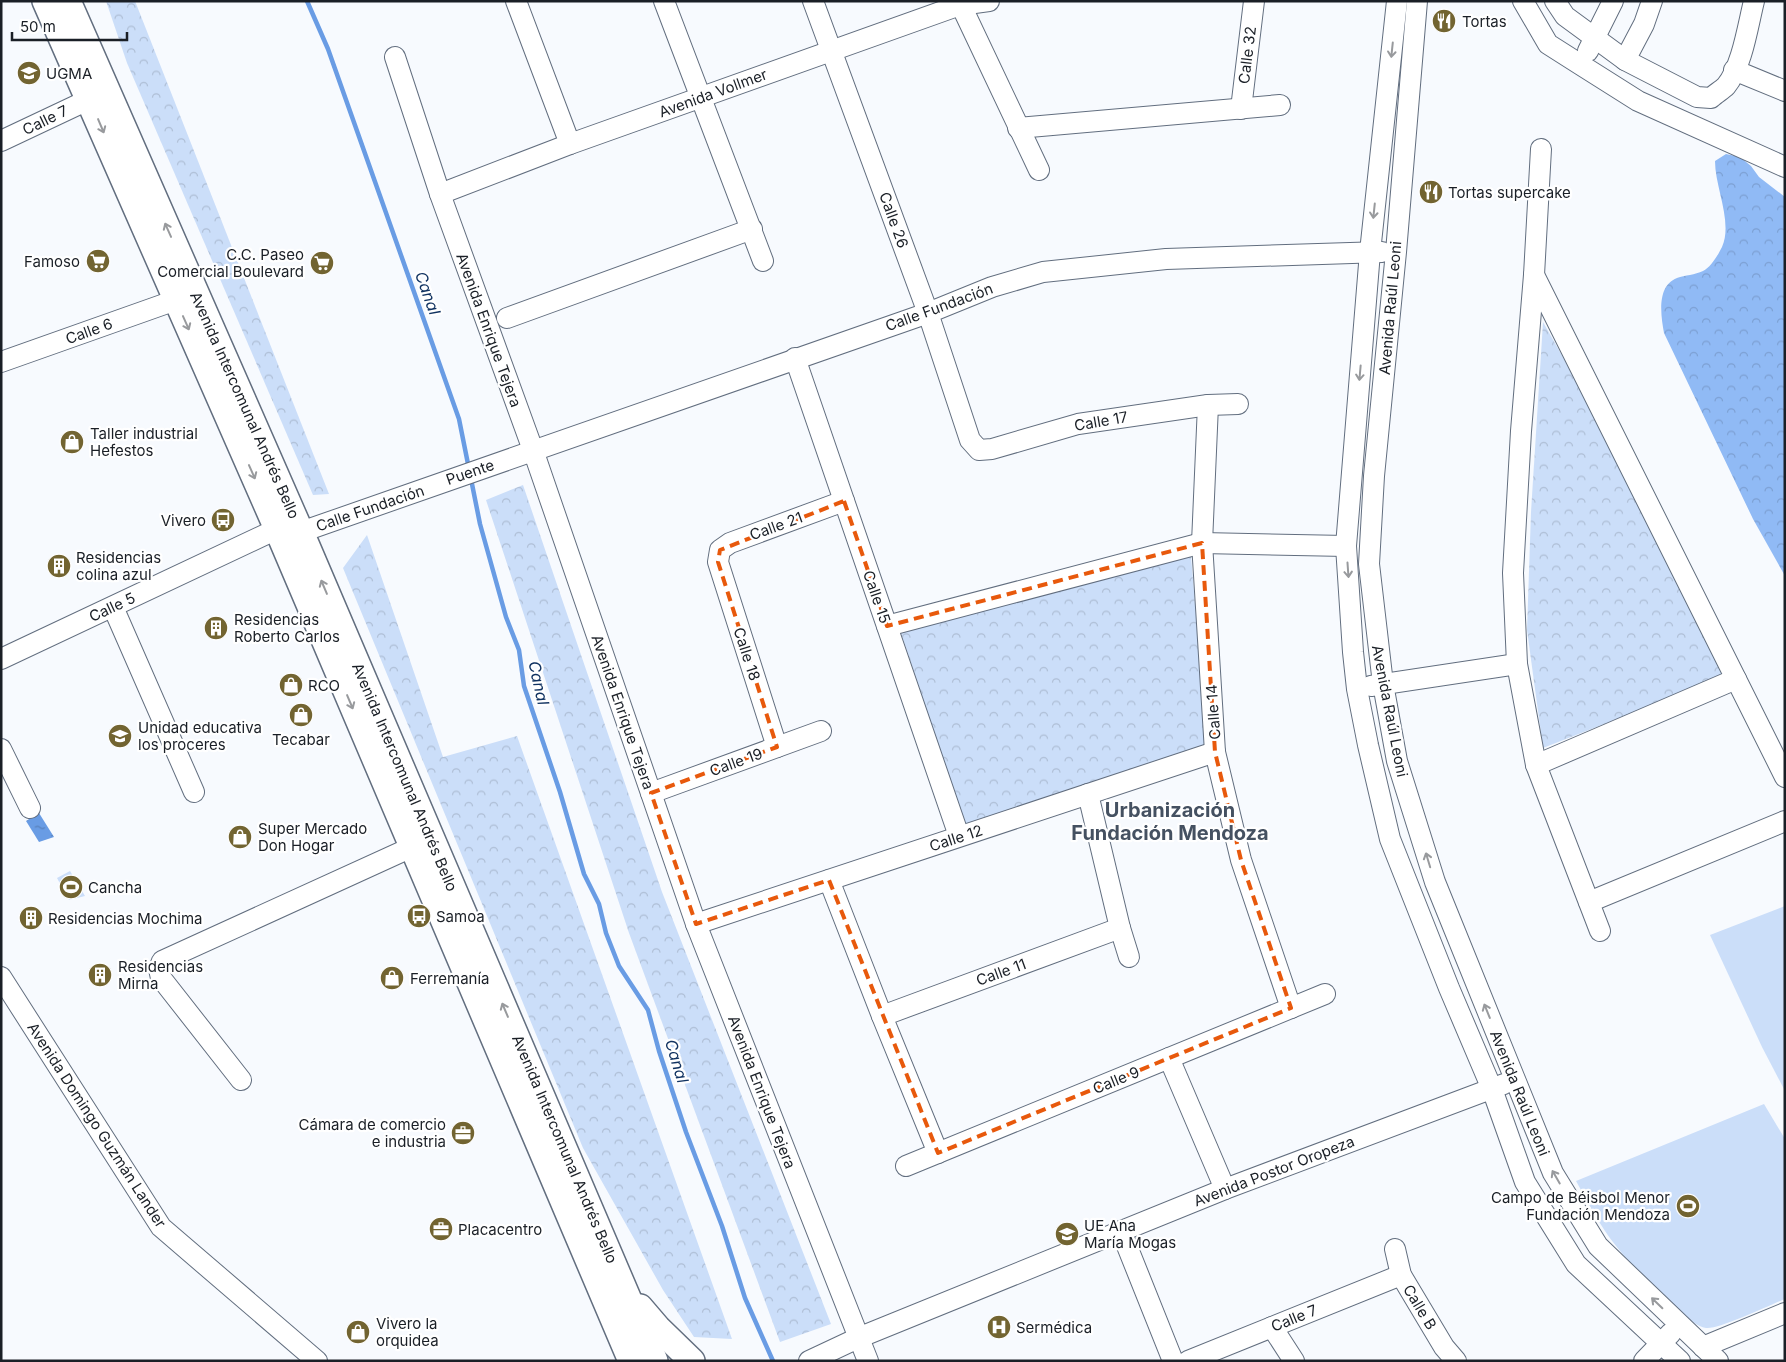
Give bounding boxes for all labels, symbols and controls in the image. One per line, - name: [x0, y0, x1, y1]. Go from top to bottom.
- restaurant icon: Tortas: [1431, 8, 1457, 34]
- scale bar: [12, 10, 128, 42]
- place label: Tortas: [1462, 12, 1507, 31]
- text: 50 m: [20, 17, 56, 36]
- street label: Calle 32: [1234, 25, 1260, 85]
- one-way arrow: [1387, 41, 1397, 57]
- school or university icon: UGMA: [16, 60, 42, 86]
- place label: UGMA: [46, 64, 92, 83]
- street label: Avenida Vollmer: [656, 64, 770, 121]
- street label: Calle 7: [19, 101, 71, 139]
- one-way arrow: [96, 118, 106, 133]
- restaurant icon: Tortas supercake: [1418, 179, 1444, 205]
- place label: Tortas supercake: [1448, 183, 1571, 202]
- street label: Calle 26: [875, 189, 913, 251]
- one-way arrow: [1369, 203, 1379, 219]
- one-way arrow: [163, 223, 173, 238]
- street label: Avenida Raúl Leoni: [1375, 240, 1405, 376]
- place label: C.C. Paseo Comercial Boulevard: [157, 245, 304, 281]
- supermarket icon: Famoso: [85, 248, 111, 274]
- supermarket icon: C.C. Paseo Comercial Boulevard: [309, 250, 335, 276]
- street label: Avenida Enrique Tejera: [452, 250, 526, 410]
- place label: Famoso: [24, 252, 80, 271]
- water label: Canal: [411, 269, 445, 318]
- street label: Calle Fundación: [882, 279, 996, 335]
- street label: Avenida Intercomunal Andrés Bello: [186, 289, 304, 521]
- street label: Calle 6: [63, 314, 115, 348]
- one-way arrow: [182, 315, 192, 330]
- one-way arrow: [1355, 365, 1365, 381]
- street label: Calle 17: [1073, 407, 1129, 435]
- place label: Taller industrial Hefestos: [90, 424, 198, 460]
- shop icon: Taller industrial Hefestos: [59, 429, 85, 455]
- street label: Puente: [443, 455, 497, 489]
- one-way arrow: [247, 464, 257, 479]
- street label: Calle Fundación: [313, 481, 427, 535]
- bus stop icon: Vivero: [210, 507, 236, 533]
- street label: Calle 21: [747, 508, 805, 544]
- place label: Vivero: [161, 511, 206, 530]
- place label: Residencias colina azul: [76, 548, 161, 584]
- building icon: Residencias colina azul: [46, 553, 72, 579]
- one-way arrow: [1343, 562, 1352, 578]
- street label: Calle 15: [859, 568, 895, 626]
- one-way arrow: [319, 580, 329, 595]
- street label: Calle 5: [86, 588, 138, 626]
- place label: Residencias Roberto Carlos: [234, 610, 340, 646]
- building icon: Residencias Roberto Carlos: [203, 615, 229, 641]
- street label: Calle 18: [729, 625, 765, 683]
- street label: Avenida Enrique Tejera: [588, 632, 658, 792]
- street label: Avenida Raúl Leoni: [1368, 643, 1412, 779]
- water label: Canal: [524, 659, 554, 707]
- street label: Avenida Intercomunal Andrés Bello: [348, 660, 462, 894]
- shop icon: RCO: [278, 672, 304, 698]
- place label: RCO: [308, 676, 340, 695]
- street label: Calle 14: [1202, 684, 1224, 740]
- one-way arrow: [345, 694, 355, 709]
- shop icon: Tecabar: [288, 702, 314, 728]
- place label: Unidad educativa los proceres: [138, 718, 262, 754]
- school or university icon: Unidad educativa los proceres: [107, 723, 133, 749]
- place label: Tecabar: [272, 730, 330, 749]
- street label: Calle 19: [707, 744, 765, 780]
- district label: Urbanización Fundación Mendoza: [1071, 798, 1269, 845]
- place label: Super Mercado Don Hogar: [258, 819, 367, 855]
- street label: Calle 12: [927, 820, 985, 856]
- shop icon: Super Mercado Don Hogar: [227, 824, 253, 850]
- one-way arrow: [1422, 852, 1432, 868]
- sports icon: Cancha: [58, 874, 84, 900]
- place label: Cancha: [88, 878, 142, 897]
- bus stop icon: Samoa: [406, 903, 432, 929]
- building icon: Residencias Mochima: [18, 905, 44, 931]
- place label: Samoa: [436, 907, 485, 926]
- place label: Residencias Mochima: [48, 909, 202, 928]
- street label: Calle 11: [973, 954, 1029, 990]
- place label: Residencias Mirna: [118, 957, 203, 993]
- building icon: Residencias Mirna: [87, 962, 113, 988]
- shop icon: Ferremanía: [379, 965, 405, 991]
- place label: Ferremanía: [410, 969, 490, 988]
- one-way arrow: [500, 1003, 510, 1018]
- one-way arrow: [1482, 1004, 1492, 1019]
- street label: Avenida Enrique Tejera: [724, 1013, 800, 1171]
- street label: Avenida Domingo Guzmán Lander: [23, 1019, 171, 1231]
- street label: Avenida Raúl Leoni: [1486, 1027, 1554, 1159]
- street label: Avenida Intercomunal Andrés Bello: [508, 1032, 622, 1266]
- water label: Canal: [661, 1037, 693, 1085]
- street label: Calle 9: [1090, 1062, 1142, 1098]
- place label: Cámara de comercio e industria: [299, 1115, 446, 1151]
- office icon: Cámara de comercio e industria: [450, 1120, 476, 1146]
- street label: Avenida Postor Oropeza: [1191, 1132, 1357, 1210]
- one-way arrow: [1551, 1170, 1561, 1185]
- place label: Campo de Béisbol Menor Fundación Mendoza: [1491, 1188, 1670, 1224]
- sports icon: Campo de Béisbol Menor Fundación Mendoza: [1675, 1193, 1701, 1219]
- office icon: Placacentro: [428, 1216, 454, 1242]
- place label: UE Ana María Mogas: [1084, 1216, 1176, 1252]
- place label: Placacentro: [458, 1220, 542, 1239]
- school or university icon: UE Ana María Mogas: [1054, 1221, 1080, 1247]
- street label: Calle B: [1399, 1281, 1441, 1333]
- one-way arrow: [1650, 1297, 1663, 1309]
- street label: Calle 7: [1268, 1300, 1320, 1336]
- place label: Vivero la orquidea: [376, 1314, 439, 1350]
- hospital icon: Sermédica: [986, 1314, 1012, 1340]
- place label: Sermédica: [1016, 1318, 1092, 1337]
- shop icon: Vivero la orquidea: [345, 1319, 371, 1345]

